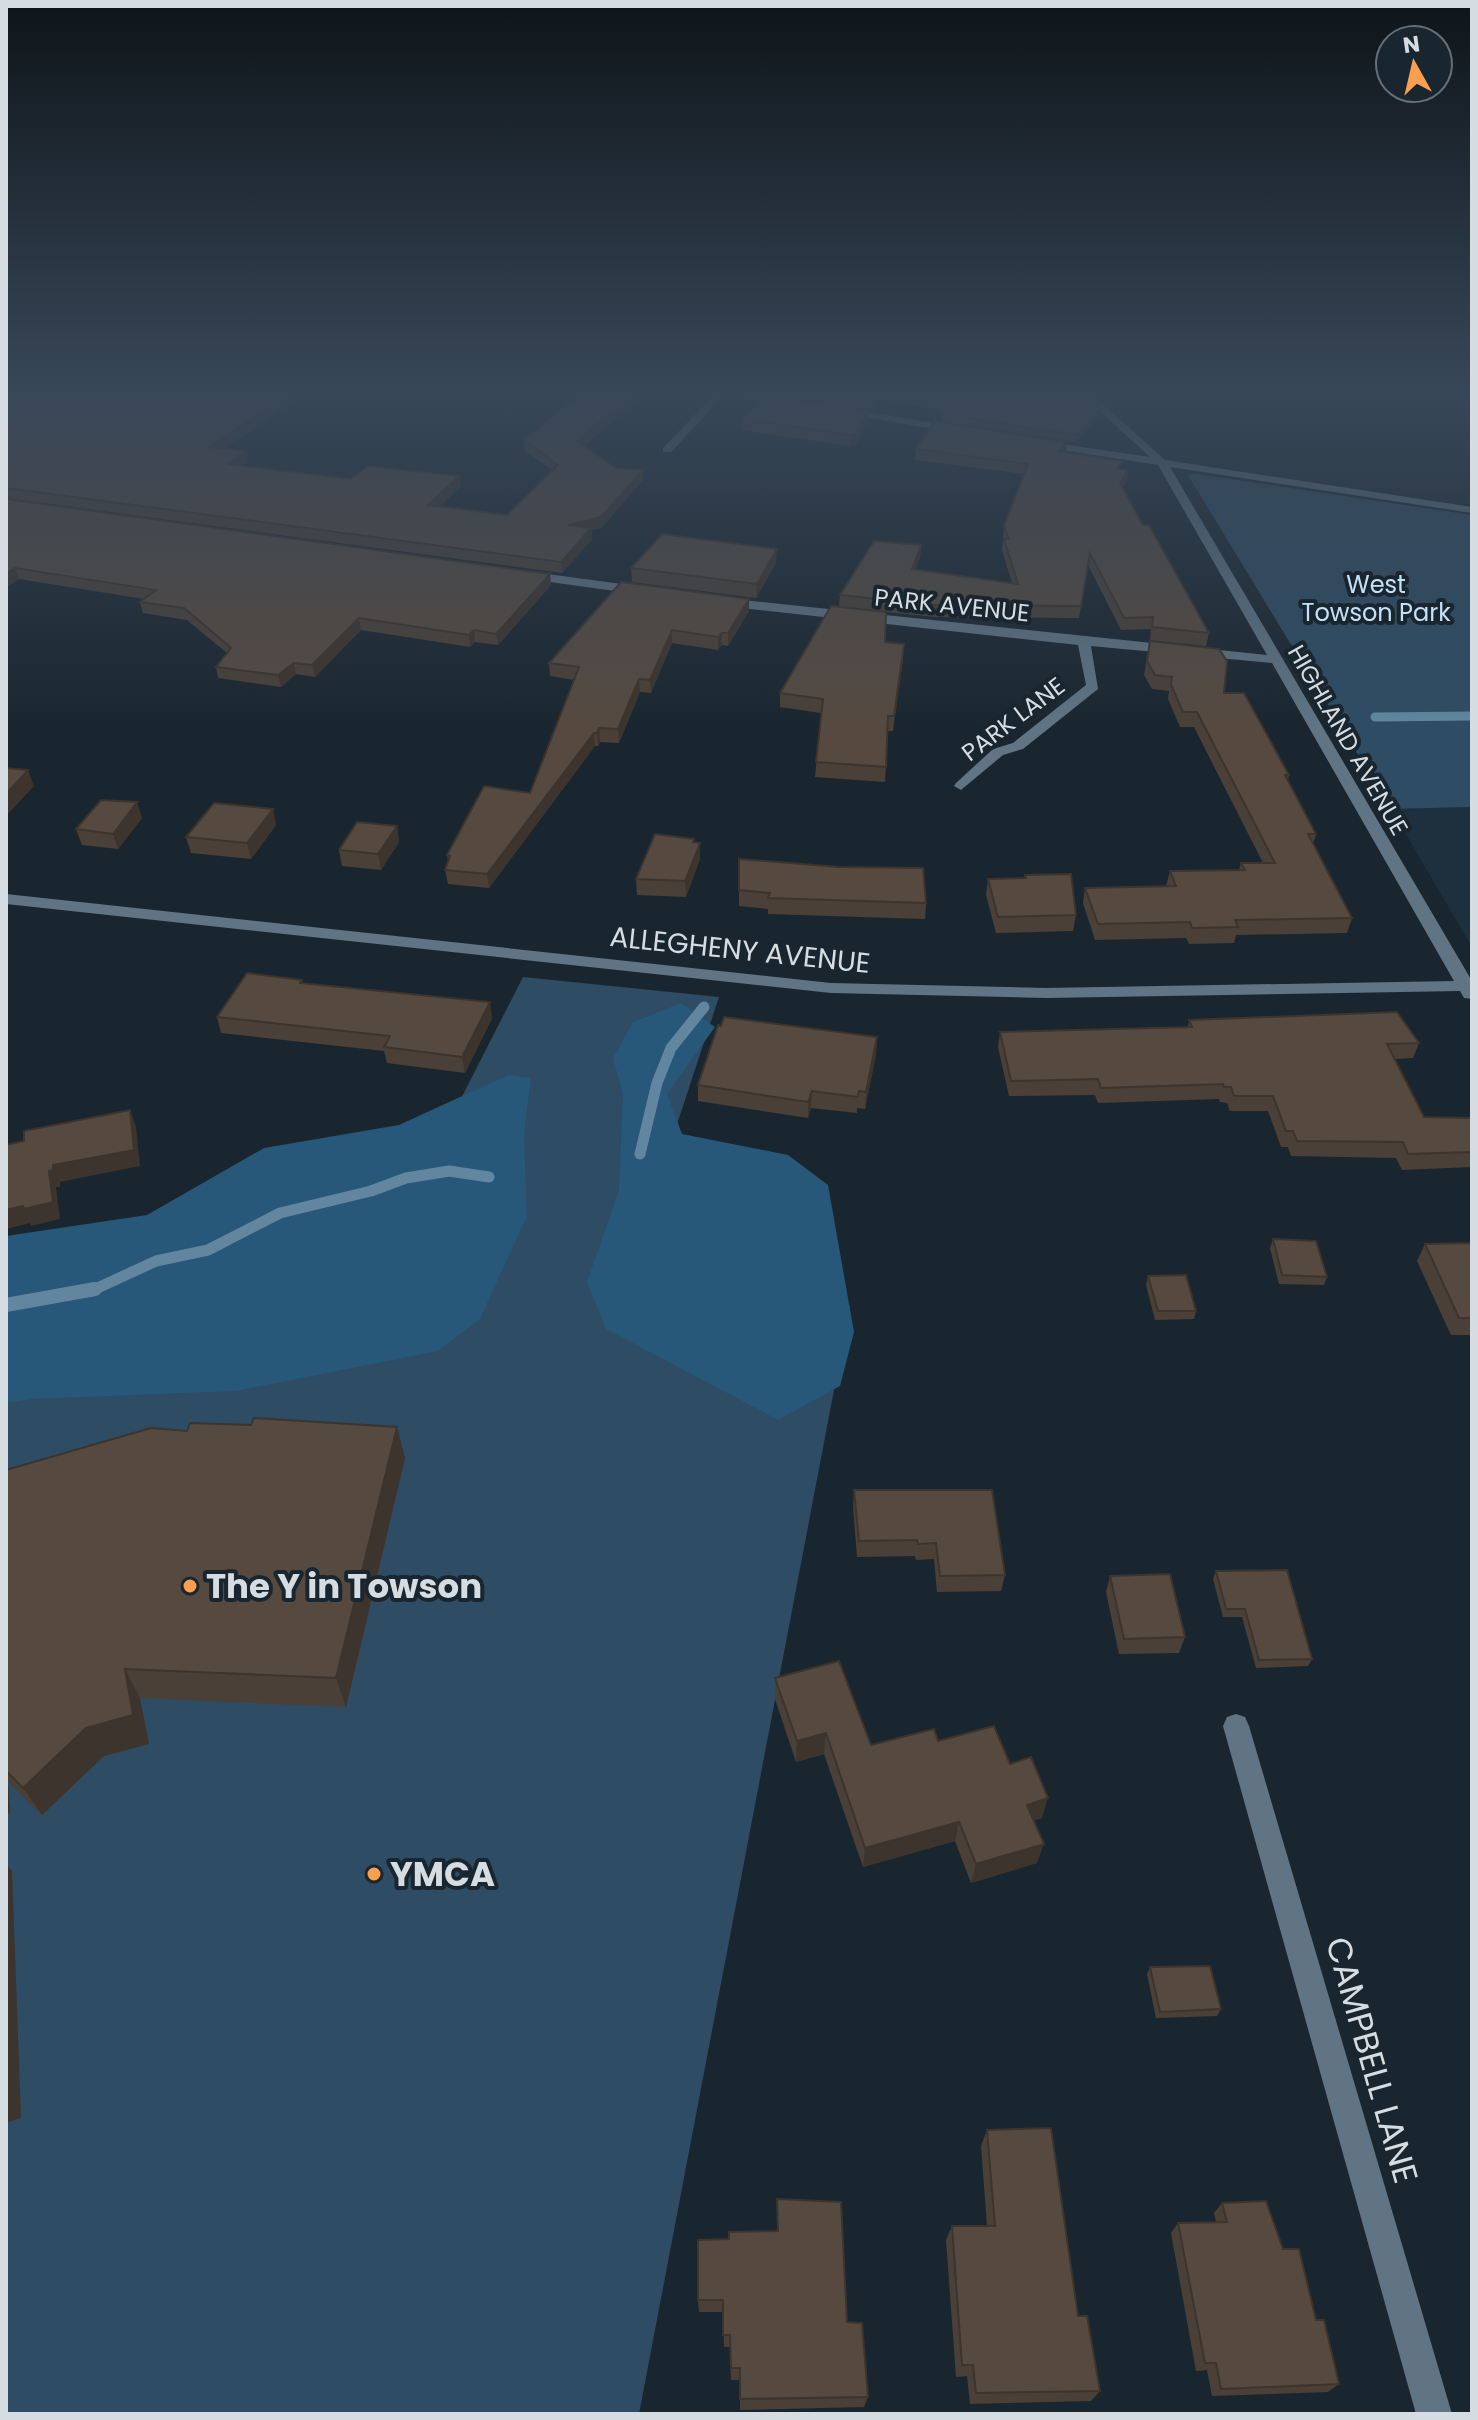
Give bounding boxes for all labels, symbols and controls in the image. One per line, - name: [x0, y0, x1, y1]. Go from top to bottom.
- north arrow: [1374, 24, 1454, 104]
- text: N: [1401, 28, 1422, 61]
- park label: West Towson Park: [1301, 568, 1451, 629]
- street label: PARK AVENUE: [873, 580, 1031, 630]
- street label: HIGHLAND AVENUE: [1280, 639, 1416, 841]
- street label: PARK LANE: [955, 669, 1071, 769]
- street label: ALLEGHENY AVENUE: [608, 917, 872, 983]
- place label: The Y in Towson: [206, 1562, 482, 1610]
- marker: The Y in Towson: [181, 1577, 199, 1595]
- place label: YMCA: [390, 1850, 495, 1898]
- marker: YMCA: [365, 1865, 383, 1883]
- street label: CAMPBELL LANE: [1314, 1931, 1430, 2189]

